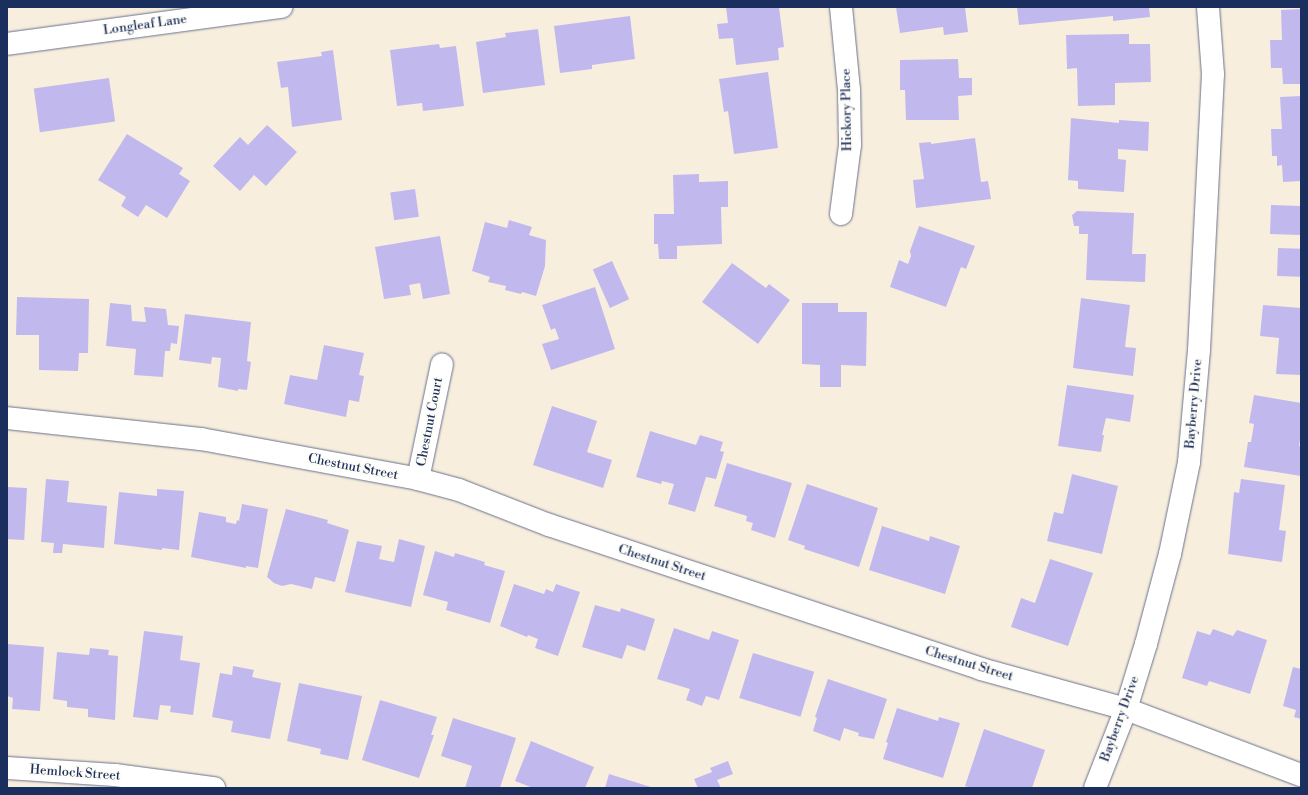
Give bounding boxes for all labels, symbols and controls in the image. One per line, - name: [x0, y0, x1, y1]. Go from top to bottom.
- street label: Longleaf Lane: [102, 11, 188, 39]
- street label: Hickory Place: [838, 69, 856, 151]
- street label: Bayberry Drive: [1182, 359, 1206, 449]
- street label: Chestnut Court: [414, 376, 446, 468]
- street label: Chestnut Street: [307, 451, 399, 483]
- street label: Chestnut Street: [616, 541, 708, 585]
- street label: Chestnut Street: [923, 643, 1015, 685]
- street label: Bayberry Drive: [1097, 674, 1143, 764]
- street label: Hemlock Street: [29, 762, 121, 784]

